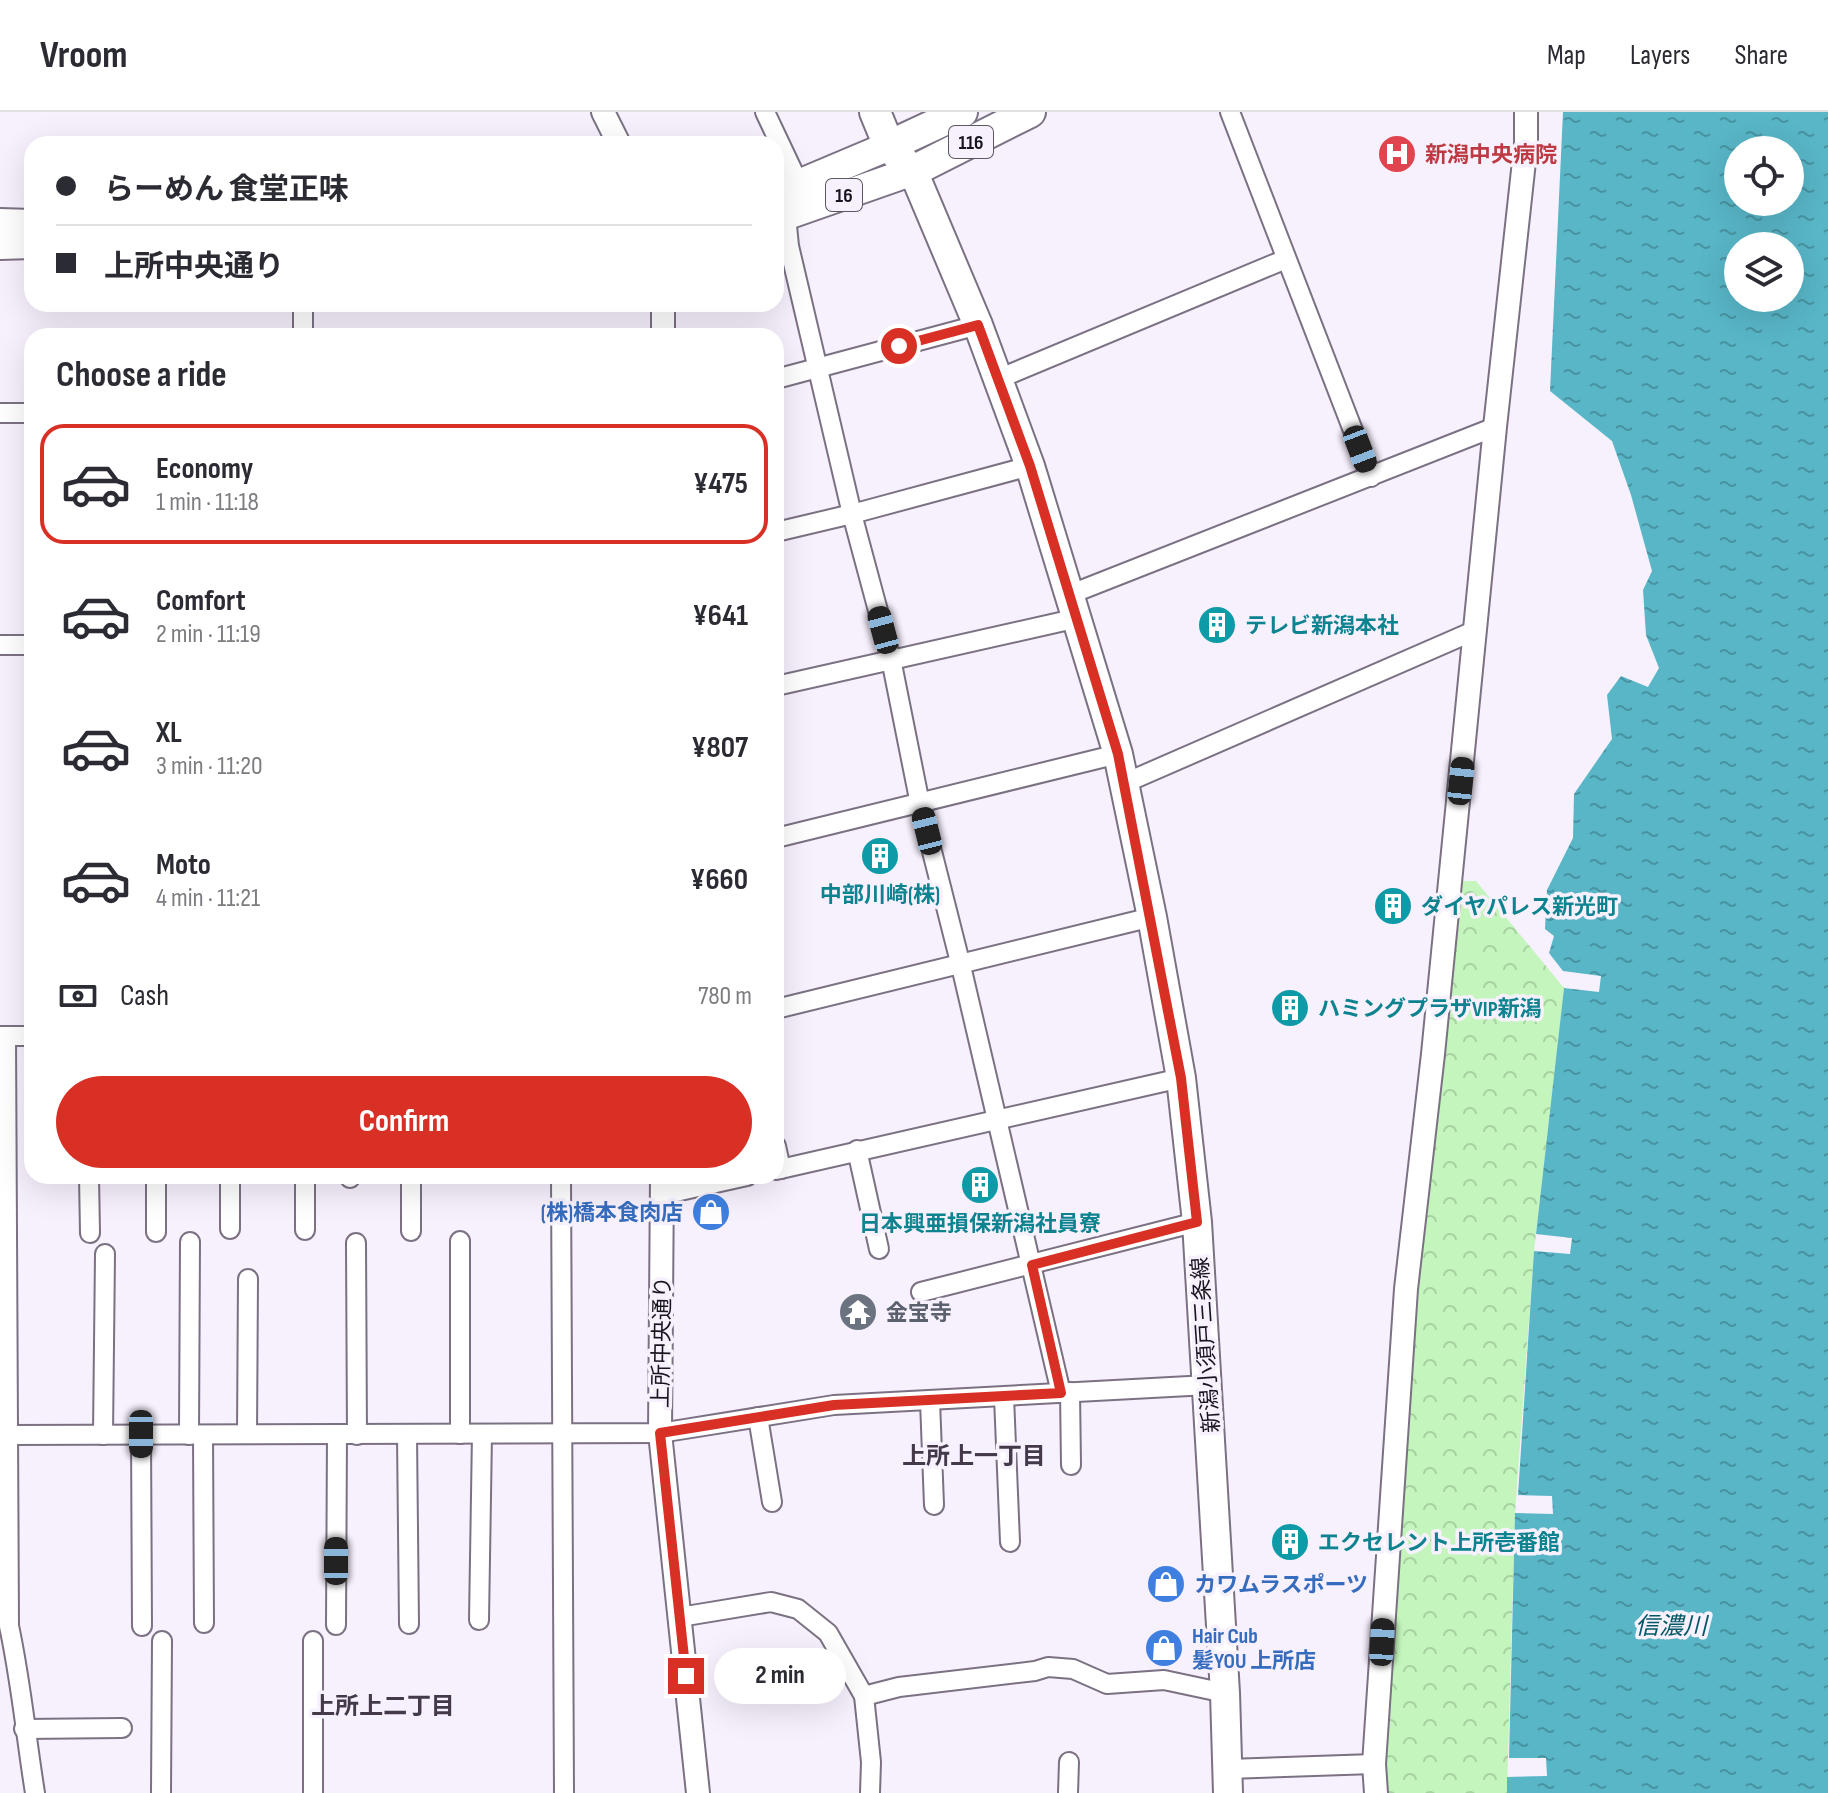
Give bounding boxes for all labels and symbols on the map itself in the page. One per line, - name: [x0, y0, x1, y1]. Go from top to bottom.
- road number: 116: [949, 126, 993, 158]
- hospital icon: 新潟中央病院: [1376, 133, 1418, 175]
- place label: 新潟中央病院: [1425, 142, 1557, 169]
- road number: 16: [826, 179, 862, 211]
- route start: [881, 328, 917, 364]
- car: [1340, 422, 1380, 476]
- car: [865, 604, 901, 656]
- building icon: テレビ新潟本社: [1196, 604, 1238, 646]
- place label: テレビ新潟本社: [1245, 613, 1399, 640]
- car: [1447, 756, 1475, 806]
- car: [910, 805, 944, 857]
- building icon: 中部川崎(株): [859, 835, 901, 877]
- place label: 中部川崎(株): [820, 882, 940, 909]
- building icon: ダイヤパレス新光町: [1372, 885, 1414, 927]
- place label: ダイヤパレス新光町: [1421, 894, 1618, 921]
- building icon: ハミングプラザVIP新潟: [1269, 987, 1311, 1029]
- place label: ハミングプラザVIP新潟: [1318, 996, 1542, 1023]
- building icon: 日本興亜損保新潟社員寮: [959, 1164, 1001, 1206]
- shop icon: (株)橋本食肉店: [690, 1191, 732, 1233]
- place label: (株)橋本食肉店: [541, 1200, 683, 1227]
- place label: 日本興亜損保新潟社員寮: [859, 1211, 1101, 1238]
- street label: 新潟小須戸三条線: [1187, 1256, 1226, 1434]
- street label: 上所中央通り: [648, 1276, 677, 1408]
- temple icon: 金宝寺: [837, 1291, 879, 1333]
- place label: 金宝寺: [886, 1300, 952, 1327]
- car: [129, 1410, 153, 1458]
- district label: 上所上一丁目: [902, 1442, 1046, 1471]
- building icon: エクセレント上所壱番館: [1269, 1521, 1311, 1563]
- place label: エクセレント上所壱番館: [1318, 1530, 1560, 1557]
- car: [324, 1537, 348, 1585]
- shop icon: カワムラスポーツ: [1145, 1563, 1187, 1605]
- place label: カワムラスポーツ: [1194, 1572, 1368, 1599]
- water label: 信濃川: [1635, 1612, 1710, 1641]
- car: [1369, 1617, 1395, 1667]
- place label: Hair Cub 髪YOU 上所店: [1192, 1623, 1316, 1675]
- shop icon: Hair Cub 髪YOU 上所店: [1143, 1627, 1185, 1669]
- callout: 2 min: [714, 1648, 846, 1704]
- route end: [668, 1658, 704, 1694]
- district label: 上所上二丁目: [311, 1692, 455, 1721]

